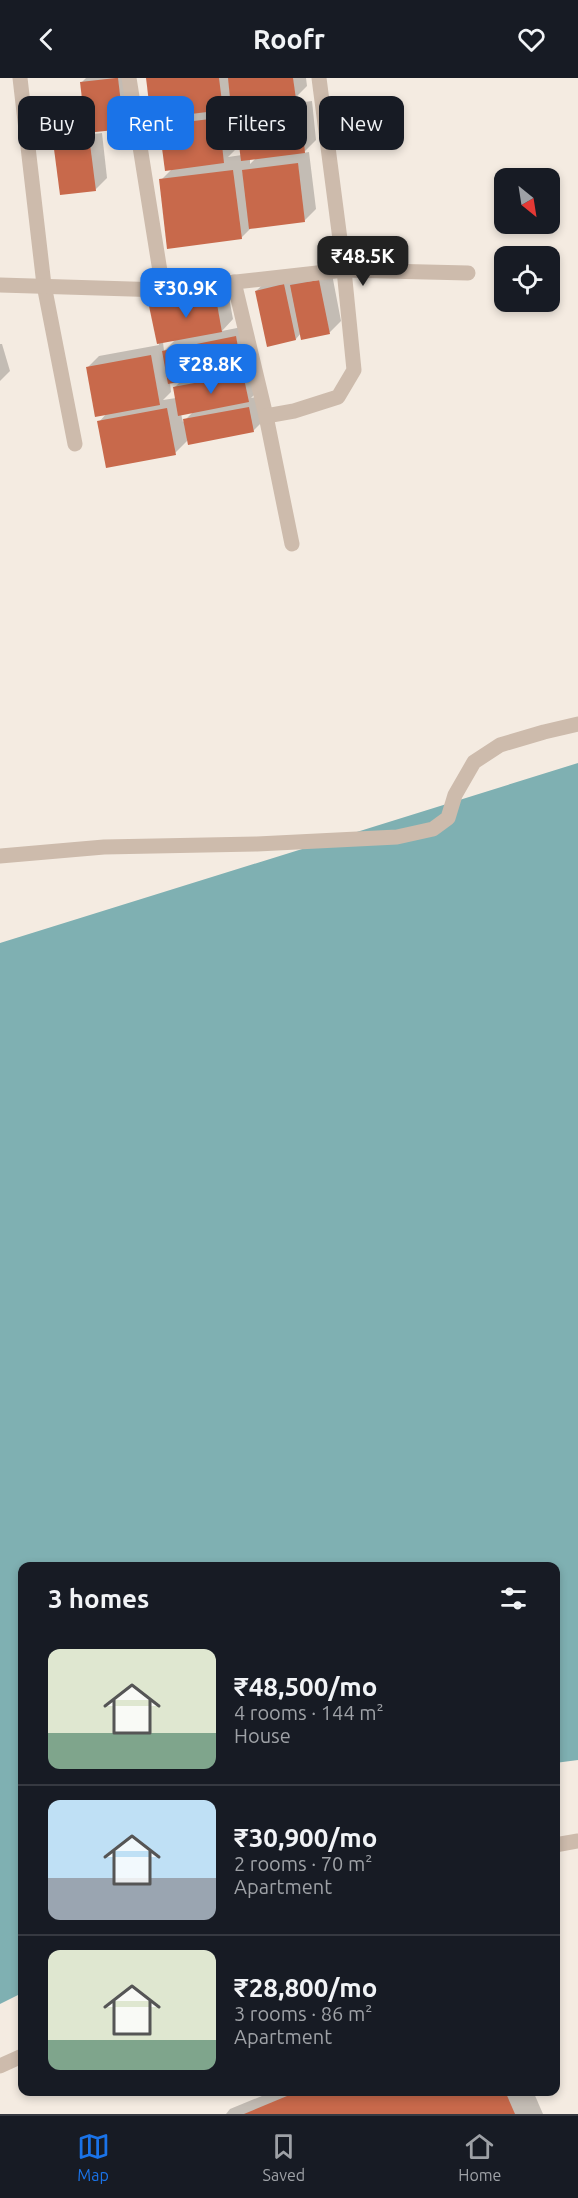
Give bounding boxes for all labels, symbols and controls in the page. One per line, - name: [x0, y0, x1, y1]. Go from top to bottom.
- icon: back: [30, 23, 63, 56]
- icon: heart: [515, 23, 548, 56]
- text: Roofr: [253, 24, 325, 54]
- chip: Buy: [18, 96, 95, 150]
- chip: Rent: [107, 96, 194, 150]
- chip: Filters: [206, 96, 307, 150]
- chip: New: [319, 96, 404, 150]
- north arrow: [494, 168, 560, 234]
- map controls: [494, 168, 560, 312]
- pin: ₹48.5K: [314, 236, 412, 287]
- text: ₹48.5K: [331, 244, 395, 267]
- button: locate: [494, 246, 560, 312]
- pin: ₹30.9K: [137, 268, 235, 319]
- text: ₹30.9K: [154, 276, 218, 299]
- pin: ₹28.8K: [162, 344, 260, 395]
- text: ₹28.8K: [179, 352, 243, 375]
- icon: filters: [497, 1582, 530, 1615]
- text: 3 homes: [48, 1584, 149, 1613]
- text: ₹48,500/mo: [234, 1672, 377, 1701]
- icon: home: [96, 1673, 168, 1745]
- text: 4 rooms · 144 m²: [234, 1701, 384, 1724]
- text: House: [234, 1724, 291, 1747]
- text: ₹30,900/mo: [234, 1823, 377, 1852]
- icon: home: [96, 1824, 168, 1896]
- text: 2 rooms · 70 m²: [234, 1852, 372, 1875]
- text: Apartment: [234, 1875, 332, 1898]
- text: ₹28,800/mo: [234, 1973, 377, 2002]
- icon: home: [96, 1974, 168, 2046]
- text: 3 rooms · 86 m²: [234, 2002, 372, 2025]
- text: Apartment: [234, 2025, 332, 2048]
- tab: Map: [77, 2130, 110, 2184]
- tab: Saved: [263, 2130, 305, 2184]
- tab: Home: [458, 2130, 501, 2184]

